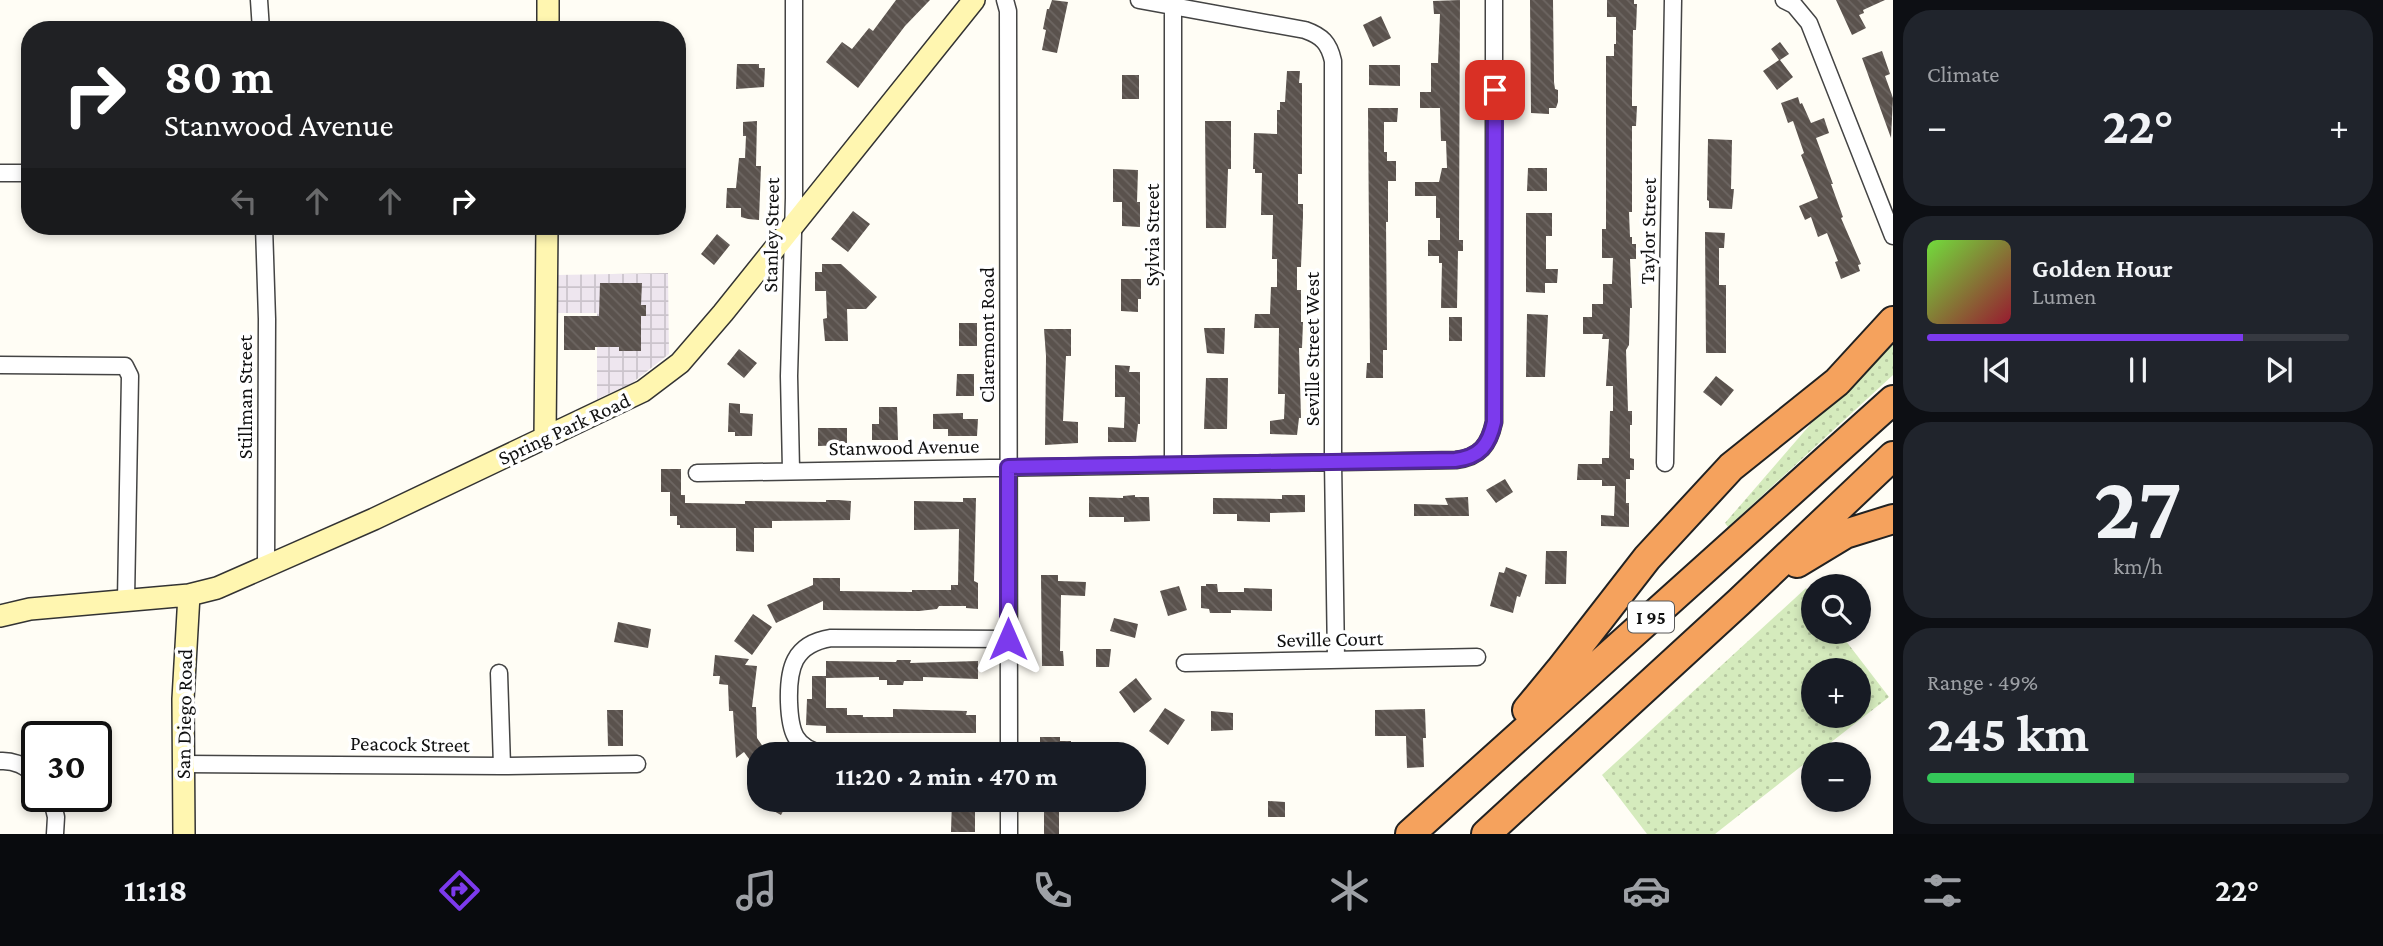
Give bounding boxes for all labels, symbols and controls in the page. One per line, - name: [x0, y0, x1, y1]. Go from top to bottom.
- icon: right: [49, 49, 140, 140]
- text: 80 m: [164, 49, 273, 104]
- pin: [1465, 60, 1525, 120]
- text: Climate: [1927, 61, 1999, 87]
- icon: arrive: [1476, 71, 1514, 109]
- text: 22°: [2102, 96, 2174, 154]
- text: −: [1927, 105, 1947, 147]
- text: +: [2329, 105, 2349, 147]
- text: Stanwood Avenue: [164, 107, 393, 143]
- street label: Stanley Street: [758, 176, 784, 293]
- street label: Taylor Street: [1635, 176, 1661, 284]
- icon: left: [225, 182, 263, 220]
- icon: ahead: [298, 182, 336, 220]
- icon: ahead: [371, 182, 409, 220]
- icon: right: [444, 182, 482, 220]
- street label: Sylvia Street: [1140, 183, 1164, 286]
- text: Golden Hour: [2032, 254, 2173, 283]
- street label: Claremont Road: [975, 267, 999, 403]
- street label: Seville Street West: [1300, 271, 1324, 426]
- text: Lumen: [2032, 283, 2096, 309]
- street label: Stillman Street: [233, 334, 257, 459]
- icon: previous: [1978, 351, 2016, 389]
- icon: pause: [2119, 351, 2157, 389]
- icon: next: [2260, 351, 2298, 389]
- street label: Spring Park Road: [494, 388, 634, 470]
- street label: Stanwood Avenue: [829, 434, 979, 460]
- text: 27: [2094, 456, 2182, 558]
- text: km/h: [2113, 553, 2163, 579]
- map controls: [1801, 574, 1871, 812]
- button: search: [1801, 574, 1871, 644]
- position arrow: [971, 602, 1045, 676]
- road number: I 95: [1628, 602, 1674, 632]
- street label: Seville Court: [1276, 626, 1385, 652]
- street label: San Diego Road: [171, 649, 197, 779]
- button: +: [1801, 658, 1871, 728]
- text: Range · 49%: [1927, 669, 2038, 695]
- text: 245 km: [1927, 704, 2089, 762]
- speed limit sign: 30: [21, 721, 112, 812]
- street label: Peacock Street: [350, 731, 471, 757]
- button: −: [1801, 742, 1871, 812]
- text: 11:20 · 2 min · 470 m: [835, 762, 1058, 791]
- icon: directions: [435, 866, 484, 915]
- icon: music: [732, 866, 781, 915]
- icon: phone: [1028, 866, 1077, 915]
- icon: climate: [1325, 866, 1374, 915]
- icon: car: [1622, 866, 1671, 915]
- icon: filters: [1918, 866, 1967, 915]
- text: 11:18: [124, 872, 187, 908]
- text: 22°: [2215, 872, 2259, 908]

